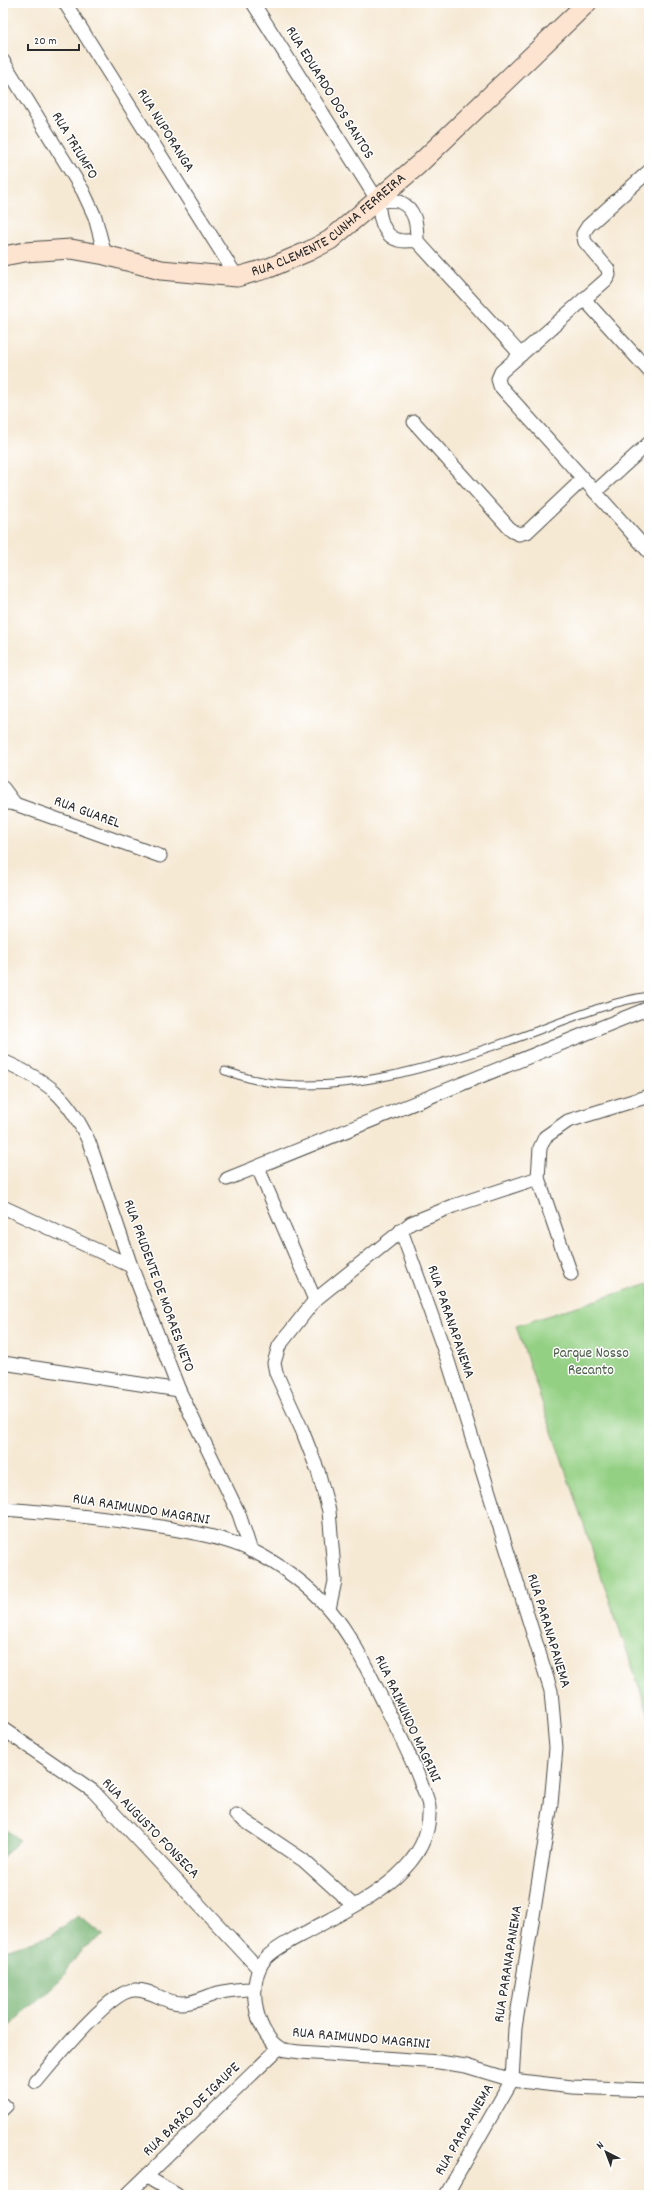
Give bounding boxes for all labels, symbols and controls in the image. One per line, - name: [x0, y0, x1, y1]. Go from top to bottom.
- street label: RUA EDUARDO DOS SANTOS: [279, 22, 379, 164]
- scale bar: [28, 26, 79, 52]
- text: 20 m: [34, 33, 57, 50]
- street label: RUA NUPORANGA: [131, 85, 199, 177]
- street label: RUA TRIUMFO: [45, 108, 103, 184]
- street label: RUA CLEMENTE CUNHA FERREIRA: [249, 168, 411, 283]
- street label: RUA GUAREL: [51, 791, 123, 835]
- street label: RUA PRUDENTE DE MORAES NETO: [116, 1197, 200, 1375]
- street label: RUA PARANAPANEMA: [420, 1262, 480, 1382]
- park label: Parque Nosso Recanto: [553, 1343, 629, 1382]
- street label: RUA RAIMUNDO MAGRINI: [71, 1488, 211, 1532]
- street label: RUA PARANAPANEMA: [520, 1571, 576, 1691]
- street label: RUA RAIMUNDO MAGRINI: [368, 1652, 446, 1787]
- street label: RUA AUGUSTO FONSECA: [96, 1774, 204, 1884]
- street label: RUA PARANAPANEMA: [489, 1904, 529, 2024]
- street label: RUA RAIMUNDO MAGRINI: [291, 2022, 431, 2056]
- street label: RUA BARÃO DE IGAUPE: [138, 2058, 246, 2162]
- street label: RUA PARAPANEMA: [430, 2080, 500, 2180]
- north arrow: [586, 2132, 626, 2172]
- text: N: [593, 2138, 608, 2154]

